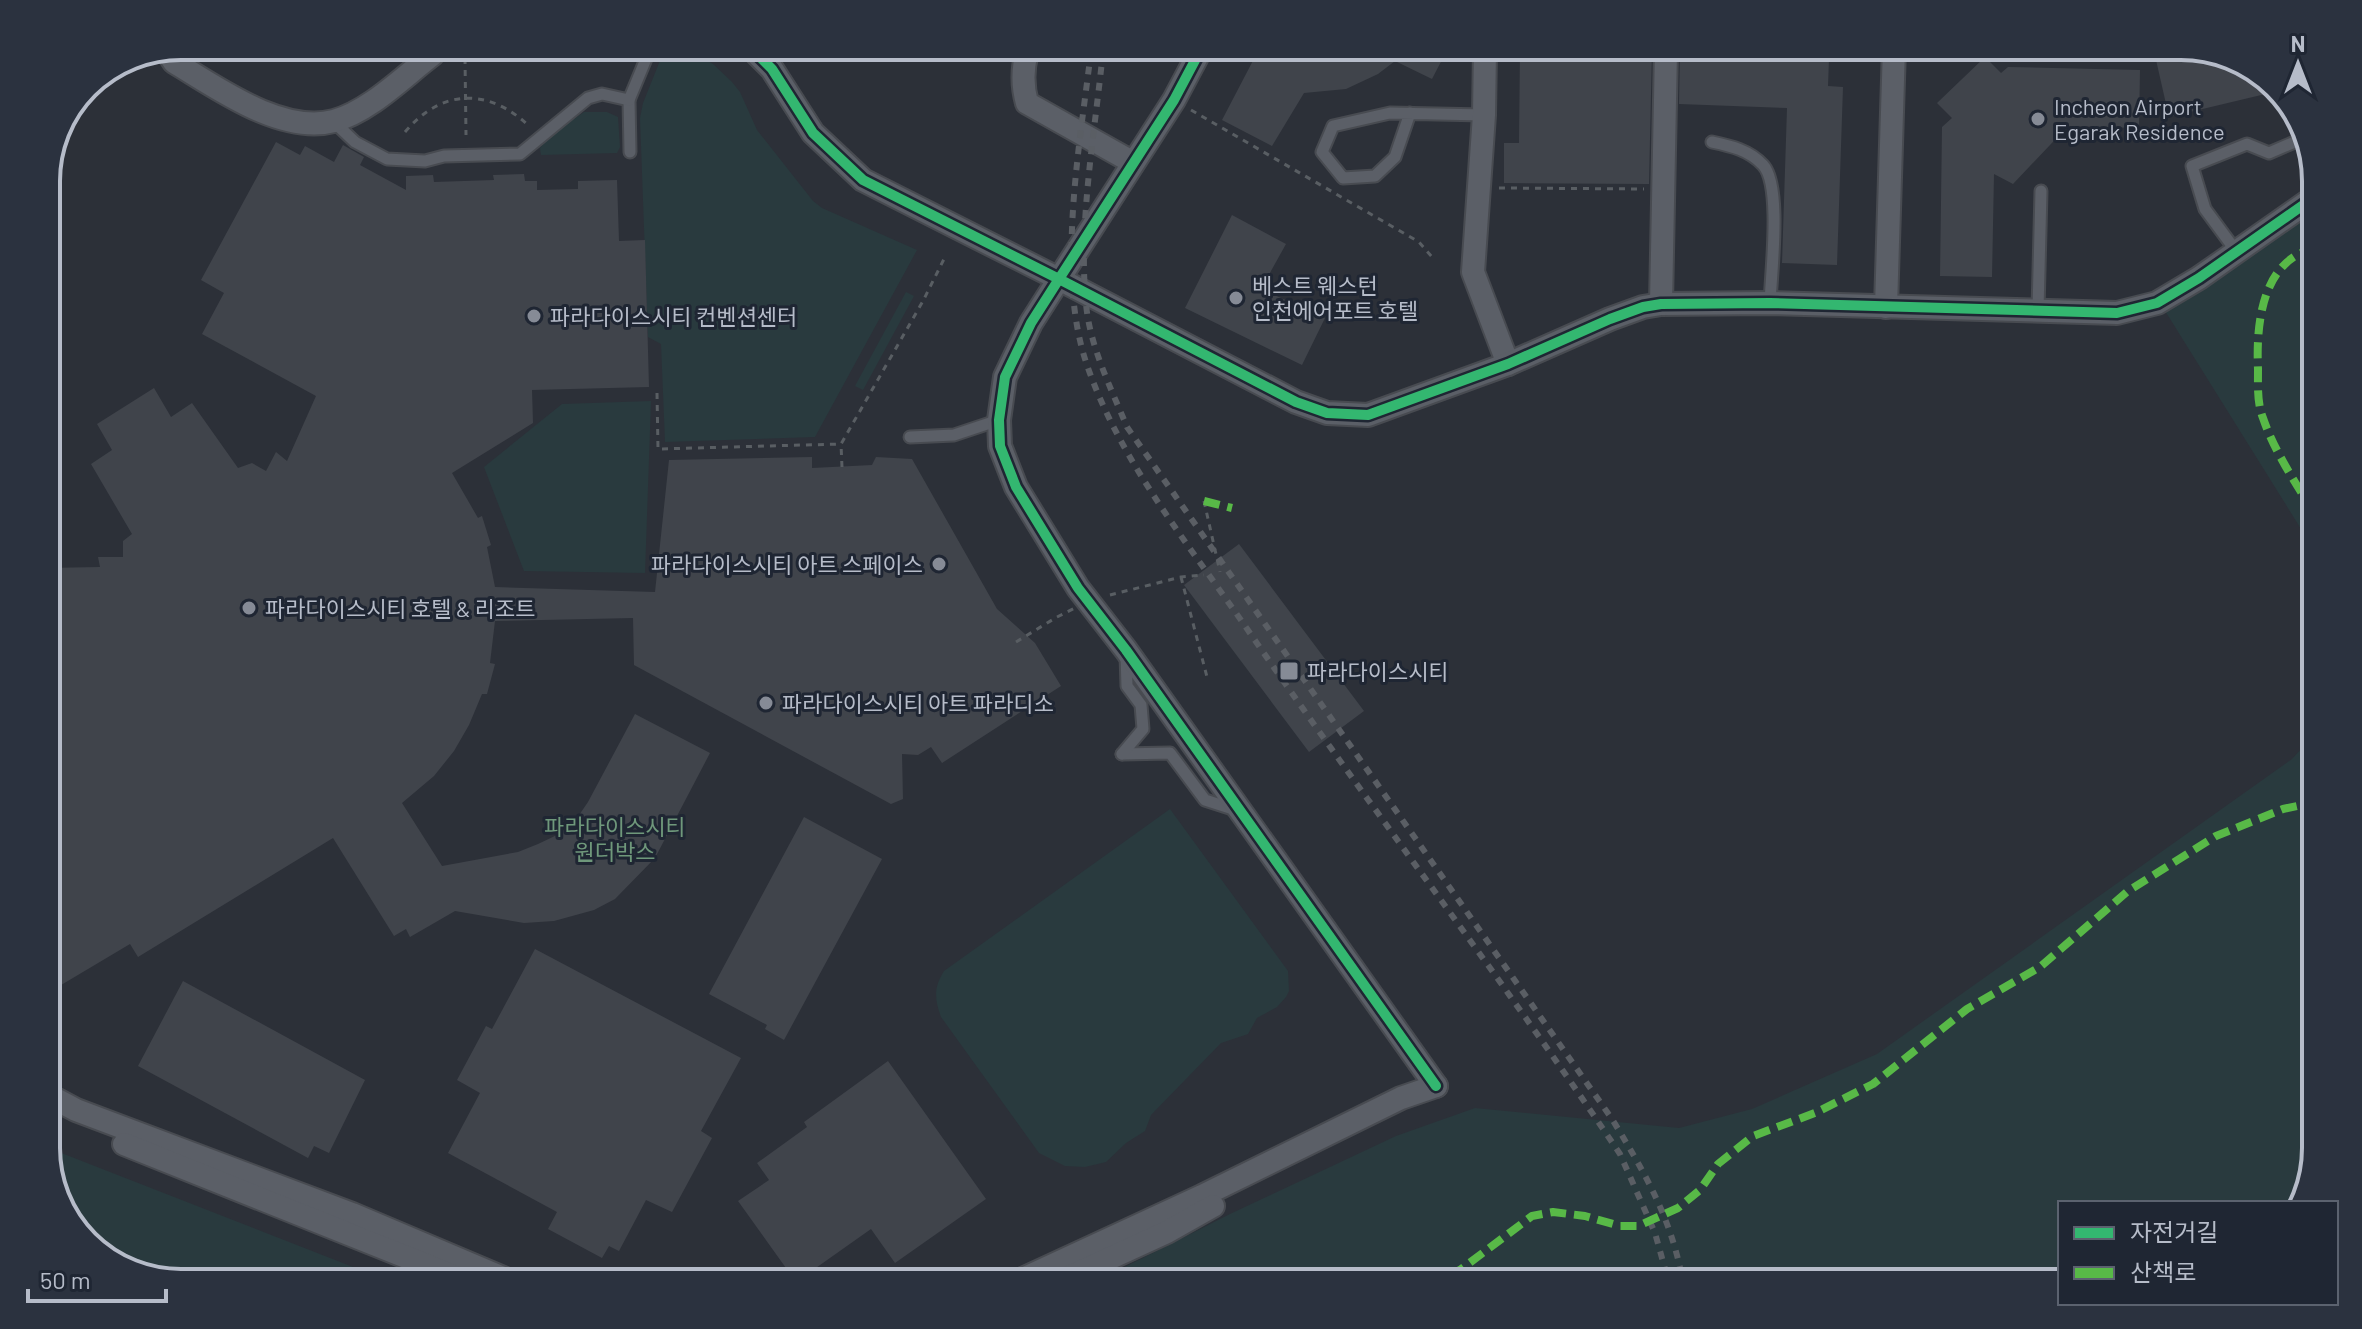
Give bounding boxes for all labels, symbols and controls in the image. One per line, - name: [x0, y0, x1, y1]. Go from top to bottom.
- north arrow: [2258, 24, 2338, 104]
- text: N: [2291, 30, 2305, 56]
- place label: Incheon Airport Egarak Residence: [2054, 93, 2225, 144]
- marker: Incheon Airport Egarak Residence: [2029, 110, 2047, 128]
- place label: 베스트 웨스턴 인천에어포트 호텔: [1252, 272, 1418, 323]
- marker: 베스트 웨스턴 인천에어포트 호텔: [1227, 289, 1245, 307]
- place label: 파라다이스시티 컨벤션센터: [550, 303, 797, 329]
- marker: 파라다이스시티 컨벤션센터: [525, 307, 543, 325]
- place label: 파라다이스시티 아트 스페이스: [651, 551, 923, 577]
- marker: 파라다이스시티 아트 스페이스: [930, 555, 948, 573]
- place label: 파라다이스시티 호텔 & 리조트: [265, 595, 536, 621]
- marker: 파라다이스시티 호텔 & 리조트: [240, 599, 258, 617]
- place label: 파라다이스시티: [1307, 658, 1449, 684]
- marker: 파라다이스시티: [1278, 660, 1300, 682]
- place label: 파라다이스시티 아트 파라디소: [782, 690, 1054, 716]
- marker: 파라다이스시티 아트 파라디소: [757, 694, 775, 712]
- park label: 파라다이스시티 원더박스: [544, 813, 686, 864]
- legend: [2058, 1201, 2338, 1305]
- text: 자전거길: [2130, 1217, 2218, 1246]
- scale bar: [28, 1253, 166, 1303]
- text: 산책로: [2130, 1257, 2196, 1286]
- text: 50 m: [40, 1265, 91, 1294]

